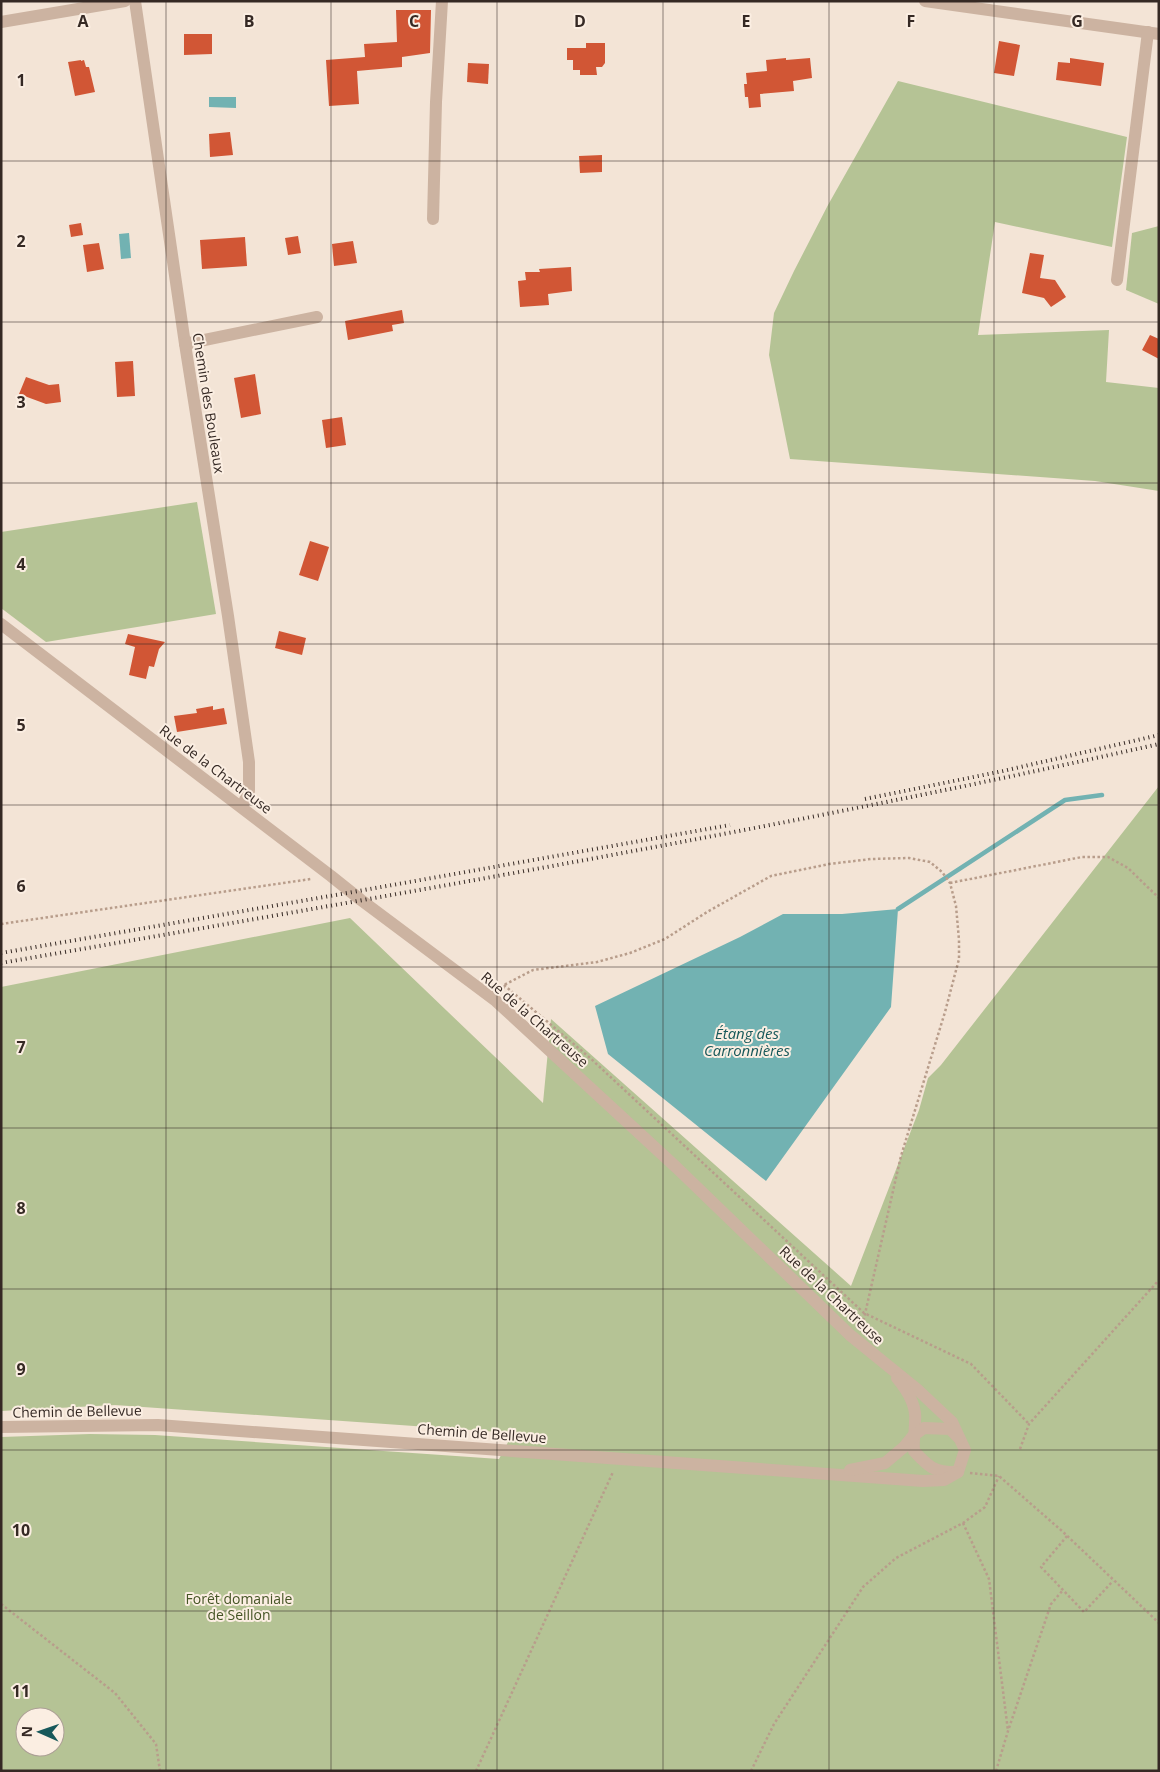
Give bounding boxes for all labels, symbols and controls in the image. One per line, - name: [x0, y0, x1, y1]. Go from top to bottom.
- text: A: [77, 10, 89, 32]
- text: B: [244, 10, 254, 32]
- text: C: [409, 10, 419, 32]
- text: D: [574, 10, 586, 32]
- text: E: [742, 10, 751, 32]
- text: F: [907, 10, 915, 32]
- text: G: [1071, 10, 1083, 32]
- text: 1: [16, 69, 26, 91]
- text: 2: [16, 230, 26, 252]
- street label: Chemin des Bouleaux: [189, 331, 230, 475]
- text: 3: [16, 391, 26, 413]
- text: 4: [16, 553, 26, 575]
- text: 5: [16, 714, 26, 736]
- street label: Rue de la Chartreuse: [156, 720, 276, 818]
- text: 6: [16, 875, 26, 897]
- street label: Rue de la Chartreuse: [477, 967, 593, 1071]
- water label: Étang des Carronnières: [704, 1023, 791, 1060]
- text: 7: [16, 1036, 26, 1058]
- text: 8: [16, 1197, 26, 1219]
- street label: Rue de la Chartreuse: [776, 1242, 888, 1349]
- text: 9: [16, 1358, 26, 1380]
- street label: Chemin de Bellevue: [12, 1400, 142, 1422]
- street label: Chemin de Bellevue: [417, 1419, 547, 1447]
- text: 10: [12, 1519, 30, 1541]
- park label: Forêt domaniale de Seillon: [186, 1589, 293, 1624]
- text: 11: [12, 1680, 30, 1702]
- north arrow: [15, 1707, 65, 1757]
- text: N: [17, 1726, 36, 1738]

